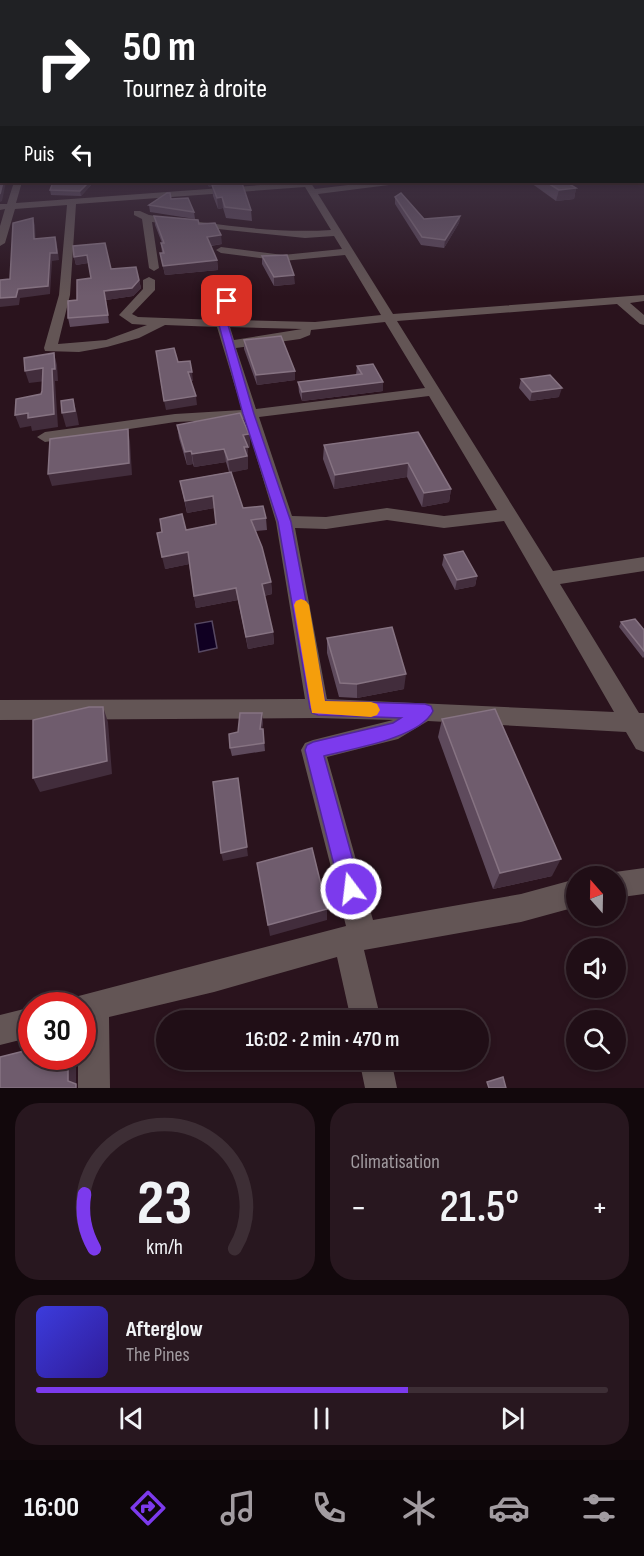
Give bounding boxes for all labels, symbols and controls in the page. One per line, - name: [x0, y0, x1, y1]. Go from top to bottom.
- text: 50 m: [123, 22, 196, 73]
- icon: right: [24, 24, 102, 102]
- text: Tournez à droite: [123, 73, 267, 105]
- icon: left: [66, 138, 99, 171]
- text: Puis: [24, 141, 54, 168]
- pin: [201, 275, 252, 326]
- icon: arrive: [210, 284, 243, 317]
- position arrow: [319, 857, 383, 921]
- north arrow: [566, 866, 626, 926]
- map controls: [566, 866, 626, 1070]
- button: sound: [566, 938, 626, 998]
- speed limit sign: 30: [18, 992, 96, 1070]
- button: search: [566, 1010, 626, 1070]
- text: 16:02 · 2 min · 470 m: [245, 1026, 400, 1053]
- text: Climatisation: [351, 1150, 440, 1174]
- text: 23: [137, 1167, 192, 1242]
- text: 21.5°: [439, 1180, 519, 1235]
- text: −: [351, 1188, 367, 1228]
- text: +: [592, 1188, 608, 1228]
- text: km/h: [146, 1235, 183, 1260]
- text: Afterglow: [126, 1316, 203, 1343]
- text: The Pines: [126, 1343, 190, 1367]
- icon: previous: [115, 1402, 148, 1435]
- icon: pause: [305, 1402, 338, 1435]
- icon: next: [496, 1402, 529, 1435]
- icon: directions: [127, 1487, 169, 1529]
- icon: music: [217, 1487, 259, 1529]
- icon: phone: [308, 1487, 350, 1529]
- icon: climate: [398, 1487, 440, 1529]
- icon: car: [488, 1487, 530, 1529]
- icon: filters: [578, 1487, 620, 1529]
- text: 16:00: [24, 1492, 79, 1524]

